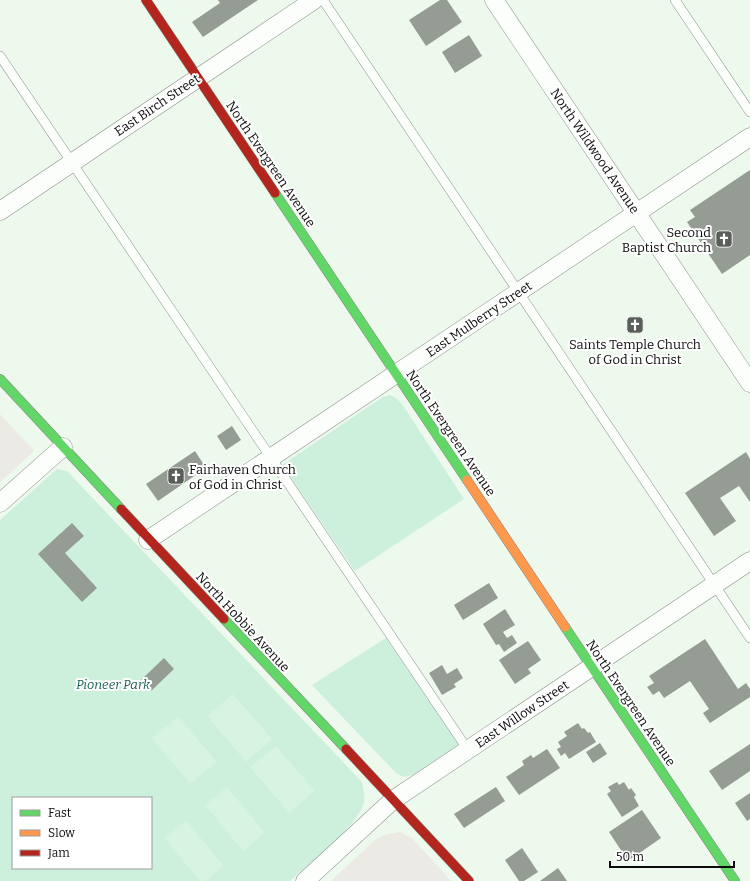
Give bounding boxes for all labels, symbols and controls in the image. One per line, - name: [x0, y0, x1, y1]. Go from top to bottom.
- street label: East Birch Street: [111, 71, 203, 139]
- street label: North Wildwood Avenue: [548, 86, 642, 216]
- street label: North Evergreen Avenue: [223, 98, 319, 230]
- place label: Second Baptist Church: [622, 225, 711, 255]
- church icon: Second Baptist Church: [714, 229, 734, 249]
- street label: East Mulberry Street: [423, 278, 535, 360]
- church icon: Saints Temple Church of God in Christ: [625, 315, 645, 335]
- place label: Saints Temple Church of God in Christ: [569, 337, 701, 367]
- street label: North Evergreen Avenue: [403, 367, 499, 499]
- place label: Fairhaven Church of God in Christ: [189, 462, 296, 492]
- church icon: Fairhaven Church of God in Christ: [166, 466, 186, 486]
- street label: North Hobbie Avenue: [193, 569, 293, 675]
- street label: North Evergreen Avenue: [583, 637, 679, 769]
- park label: Pioneer Park: [76, 677, 151, 692]
- street label: East Willow Street: [472, 677, 572, 751]
- legend: [12, 797, 152, 869]
- text: Fast: [48, 806, 72, 820]
- text: Slow: [48, 826, 75, 840]
- scale bar: [610, 843, 734, 869]
- text: Jam: [47, 846, 70, 860]
- text: 50 m: [616, 850, 645, 864]

